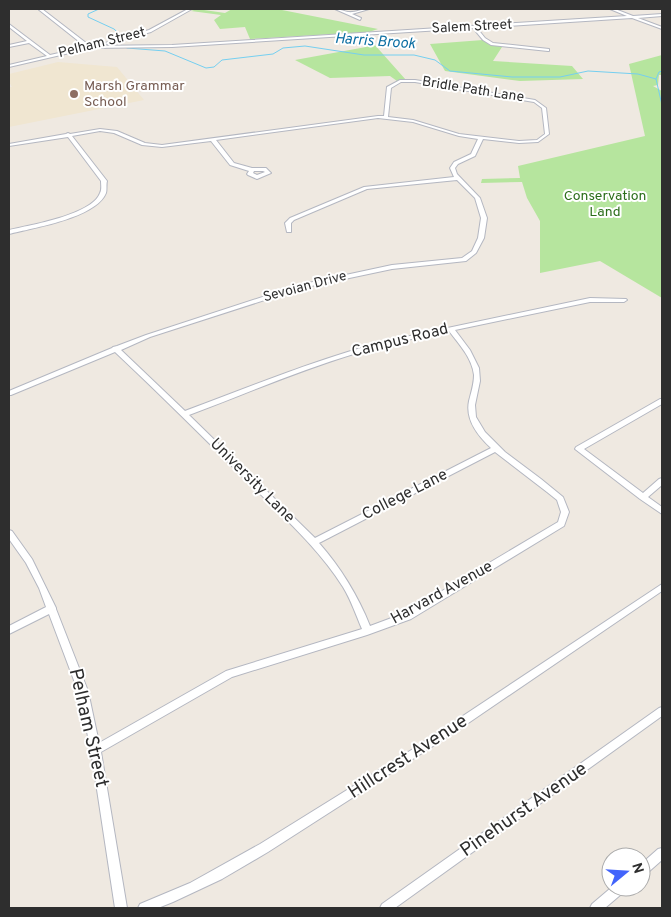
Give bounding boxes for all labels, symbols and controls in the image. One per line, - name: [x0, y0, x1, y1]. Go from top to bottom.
- street label: Salem Street: [431, 16, 513, 38]
- street label: Pelham Street: [57, 24, 147, 62]
- water label: Harris Brook: [334, 30, 416, 54]
- street label: Bridle Path Lane: [421, 74, 525, 106]
- place label: Marsh Grammar School: [84, 78, 185, 111]
- marker: Marsh Grammar School: [68, 88, 80, 100]
- park label: Conservation Land: [564, 188, 646, 221]
- street label: Sevoian Drive: [261, 268, 349, 306]
- street label: Campus Road: [350, 319, 450, 363]
- street label: University Lane: [205, 434, 299, 528]
- street label: College Lane: [359, 465, 451, 525]
- street label: Harvard Avenue: [387, 557, 497, 629]
- street label: Pelham Street: [63, 666, 113, 790]
- street label: Hillcrest Avenue: [344, 709, 472, 805]
- street label: Pinehurst Avenue: [456, 757, 592, 863]
- north arrow: [601, 847, 651, 897]
- text: N: [627, 861, 647, 876]

